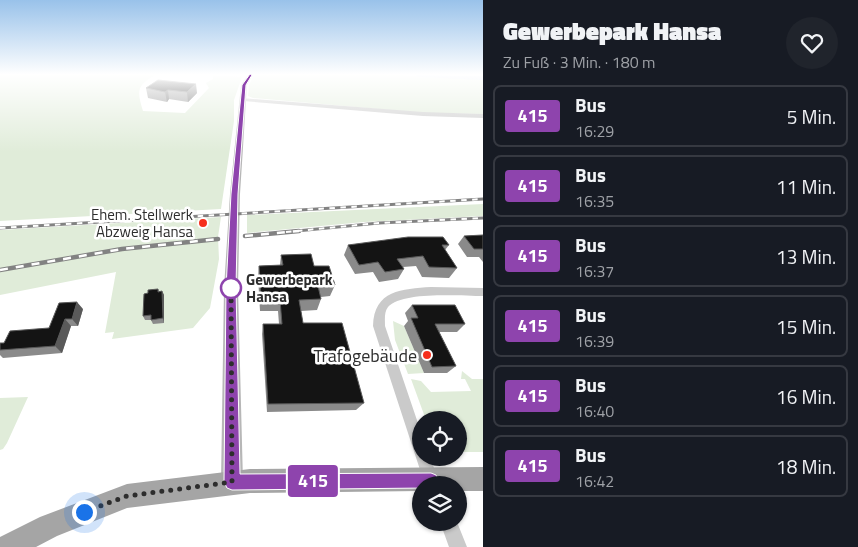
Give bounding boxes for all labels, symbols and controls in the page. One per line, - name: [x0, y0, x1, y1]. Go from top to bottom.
- text: Gewerbepark Hansa: [503, 13, 721, 49]
- button: heart: [786, 17, 838, 69]
- text: Zu Fuß · 3 Min. · 180 m: [503, 50, 656, 74]
- text: Bus: [575, 90, 606, 119]
- text: 415: [517, 102, 548, 129]
- text: 5 Min.: [787, 102, 836, 131]
- text: 16:29: [575, 119, 614, 143]
- text: Bus: [575, 160, 606, 189]
- text: 415: [517, 172, 548, 199]
- text: 11 Min.: [776, 172, 836, 201]
- text: 16:35: [575, 189, 614, 213]
- place label: Ehem. Stellwerk Abzweig Hansa: [91, 203, 193, 243]
- marker: Ehem. Stellwerk Abzweig Hansa: [197, 217, 209, 229]
- text: Bus: [575, 230, 606, 259]
- text: 415: [517, 242, 548, 269]
- text: 13 Min.: [776, 242, 836, 271]
- text: 16:37: [575, 259, 614, 283]
- place label: Gewerbepark Hansa: [246, 268, 333, 308]
- marker: Gewerbepark Hansa: [220, 277, 242, 299]
- text: Bus: [575, 300, 606, 329]
- text: 415: [517, 312, 548, 339]
- text: 15 Min.: [776, 312, 836, 341]
- text: 16:39: [575, 329, 614, 353]
- place label: Trafogebäude: [314, 342, 417, 369]
- marker: Trafogebäude: [421, 349, 433, 361]
- text: Bus: [575, 370, 606, 399]
- text: 415: [517, 382, 548, 409]
- text: 16 Min.: [776, 382, 836, 411]
- text: 16:40: [575, 399, 614, 423]
- map controls: [412, 411, 467, 531]
- button: locate: [412, 411, 467, 466]
- text: Bus: [575, 440, 606, 469]
- text: 415: [517, 452, 548, 479]
- text: 18 Min.: [776, 452, 836, 481]
- line badge: 415: [284, 465, 342, 497]
- text: 415: [298, 467, 328, 494]
- text: 16:42: [575, 469, 614, 493]
- button: layers: [412, 476, 467, 531]
- your location: [72, 500, 97, 525]

